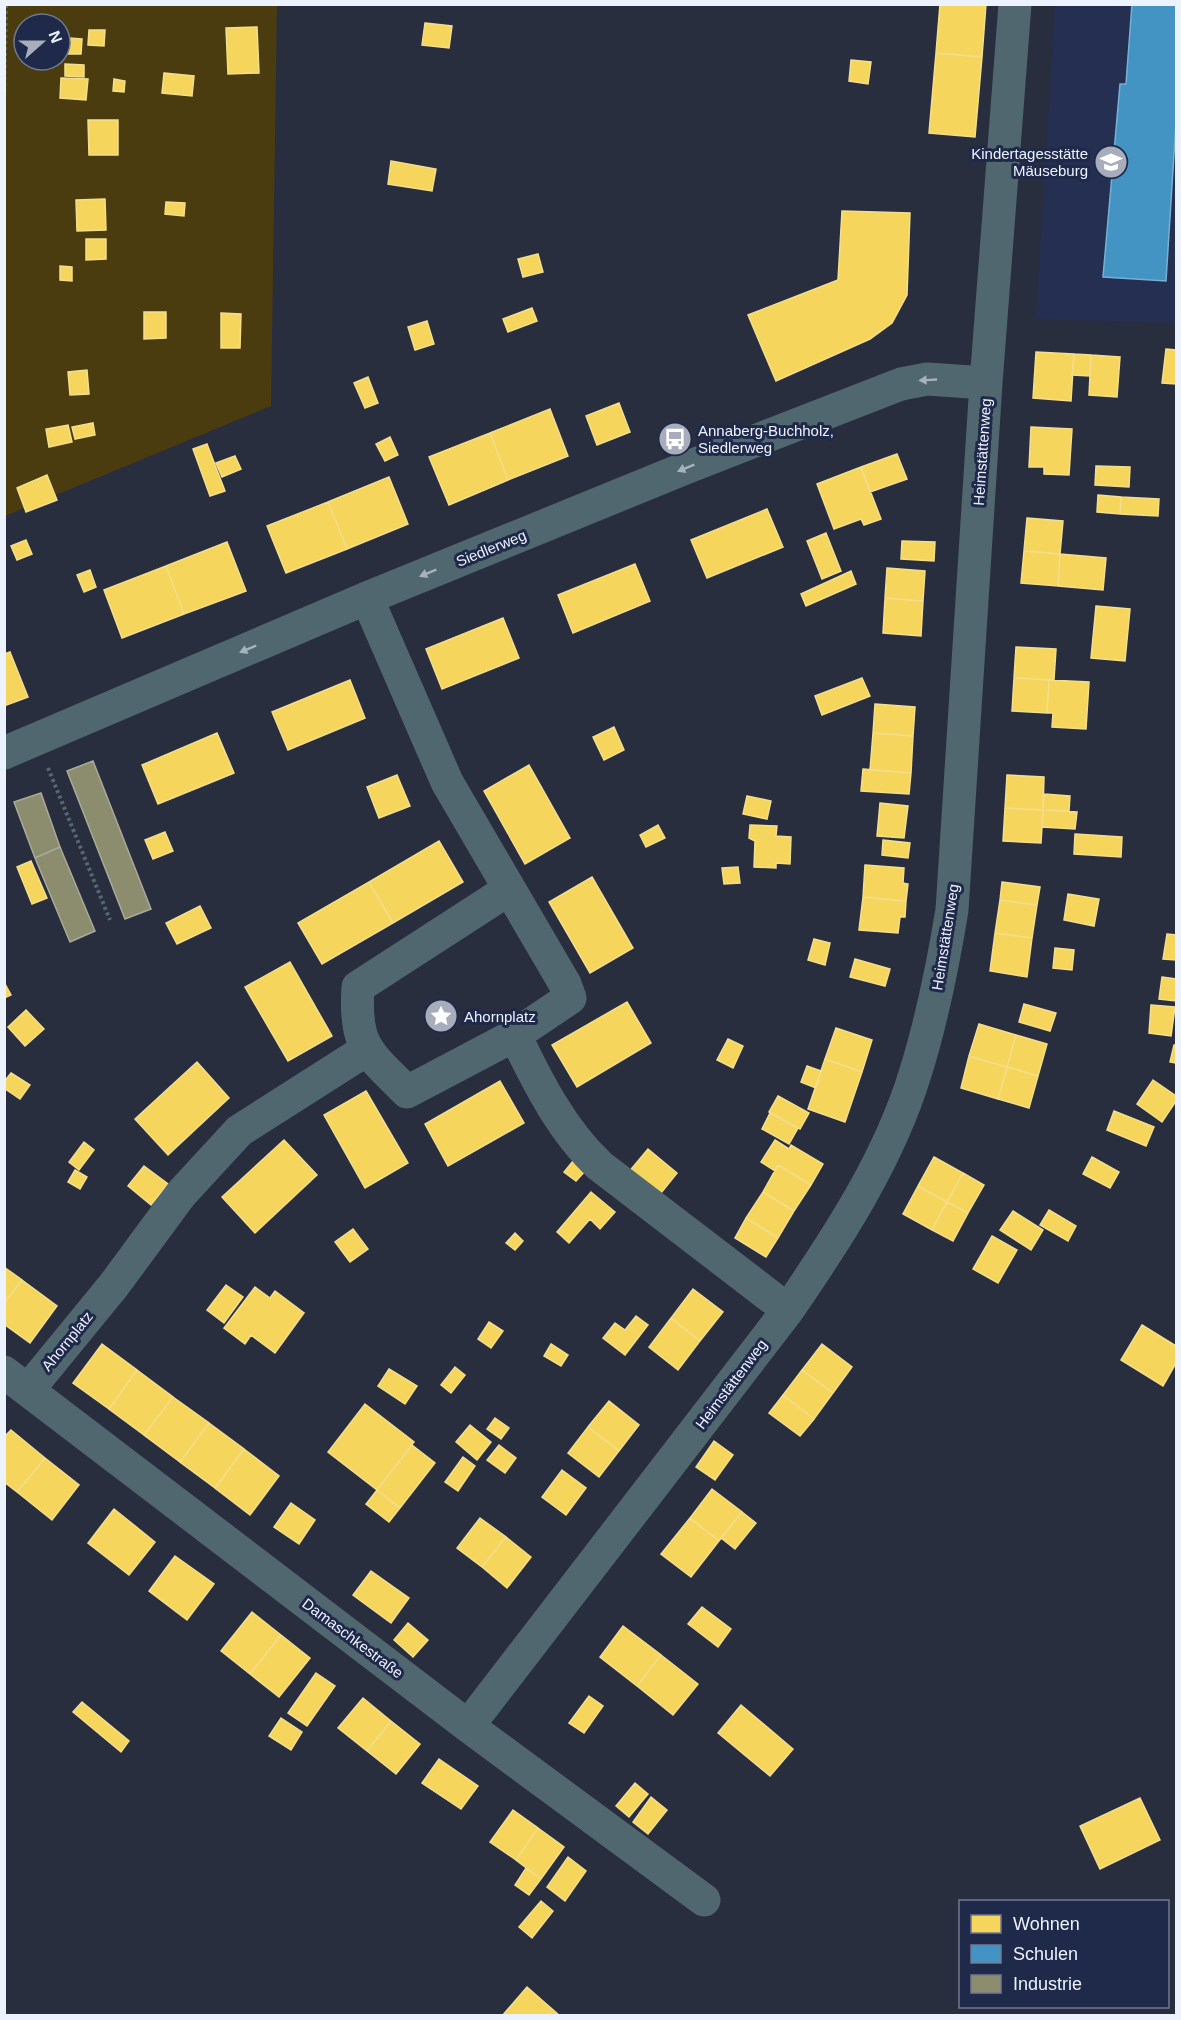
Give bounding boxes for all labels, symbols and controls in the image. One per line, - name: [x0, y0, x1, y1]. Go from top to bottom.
- north arrow: [12, 12, 72, 72]
- text: N: [46, 28, 66, 45]
- school or university icon: Kindertagesstätte Mäuseburg: [1093, 144, 1129, 180]
- place label: Kindertagesstätte Mäuseburg: [971, 145, 1088, 179]
- one-way arrow: [919, 376, 938, 385]
- street label: Heimstättenweg: [970, 398, 994, 506]
- bus stop icon: Annaberg-Buchholz, Siedlerweg: [657, 421, 693, 457]
- place label: Annaberg-Buchholz, Siedlerweg: [698, 422, 834, 456]
- one-way arrow: [677, 464, 695, 473]
- street label: Siedlerweg: [453, 526, 529, 570]
- one-way arrow: [419, 569, 437, 578]
- one-way arrow: [239, 644, 257, 654]
- street label: Heimstättenweg: [928, 883, 962, 991]
- place icon: Ahornplatz: [423, 998, 459, 1034]
- place label: Ahornplatz: [464, 1008, 536, 1025]
- street label: Ahornplatz: [38, 1308, 96, 1374]
- street label: Heimstättenweg: [692, 1336, 770, 1432]
- street label: Damaschkestraße: [299, 1595, 407, 1681]
- legend: [959, 1900, 1169, 2008]
- text: Wohnen: [1013, 1914, 1080, 1934]
- text: Schulen: [1013, 1944, 1078, 1964]
- text: Industrie: [1013, 1974, 1082, 1994]

